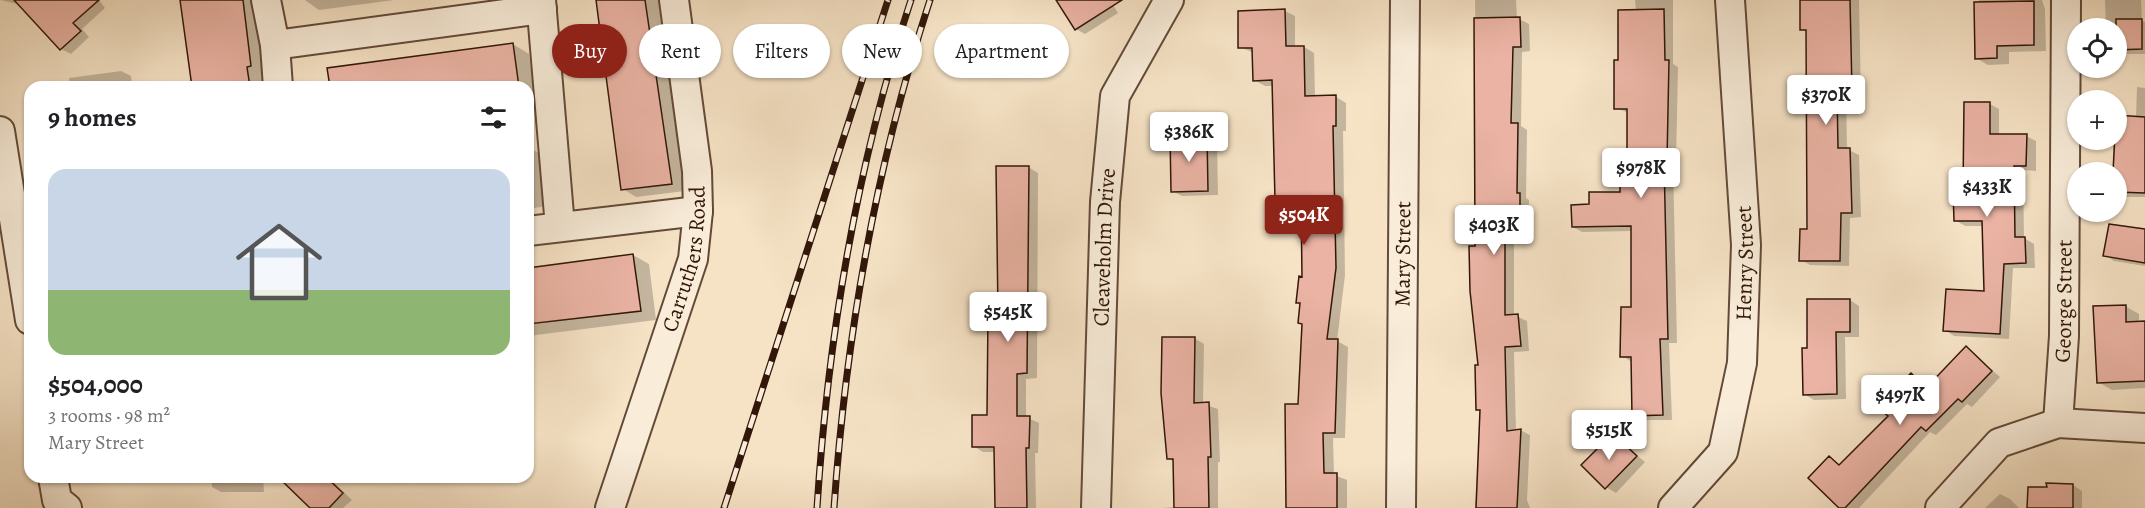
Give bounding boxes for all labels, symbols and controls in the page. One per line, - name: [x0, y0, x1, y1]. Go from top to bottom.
- map controls: [2067, 18, 2127, 222]
- button: locate: [2067, 18, 2127, 78]
- chip: Buy: [552, 24, 627, 78]
- chip: Rent: [639, 24, 721, 78]
- chip: Filters: [733, 24, 830, 78]
- chip: New: [842, 24, 922, 78]
- chip: Apartment: [934, 24, 1069, 78]
- pin: $370K: [1784, 75, 1868, 126]
- text: $370K: [1801, 81, 1851, 108]
- button: +: [2067, 90, 2127, 150]
- text: 9 homes: [48, 100, 137, 135]
- icon: filters: [477, 101, 510, 134]
- pin: $386K: [1147, 112, 1231, 163]
- text: $386K: [1164, 118, 1214, 145]
- pin: $978K: [1599, 148, 1683, 199]
- text: $978K: [1616, 154, 1666, 181]
- button: −: [2067, 162, 2127, 222]
- street label: Cleaveholm Drive: [1086, 167, 1123, 327]
- pin: $433K: [1945, 167, 2029, 218]
- text: $433K: [1962, 173, 2012, 200]
- street label: Carruthers Road: [655, 186, 713, 336]
- pin: $504K: [1262, 195, 1346, 246]
- text: $504K: [1279, 201, 1329, 228]
- street label: Mary Street: [1388, 201, 1418, 307]
- pin: $403K: [1452, 205, 1536, 256]
- street label: Henry Street: [1728, 205, 1761, 321]
- icon: home: [225, 208, 333, 316]
- text: $403K: [1469, 211, 1519, 238]
- street label: George Street: [2047, 240, 2080, 364]
- pin: $545K: [966, 292, 1050, 343]
- text: $545K: [984, 298, 1032, 325]
- text: $504,000: [48, 367, 143, 402]
- pin: $497K: [1858, 375, 1942, 426]
- text: $497K: [1875, 381, 1925, 408]
- text: 3 rooms · 98 m²: [48, 402, 170, 429]
- pin: $515K: [1567, 410, 1651, 461]
- text: $515K: [1586, 416, 1632, 443]
- text: Mary Street: [48, 429, 144, 456]

